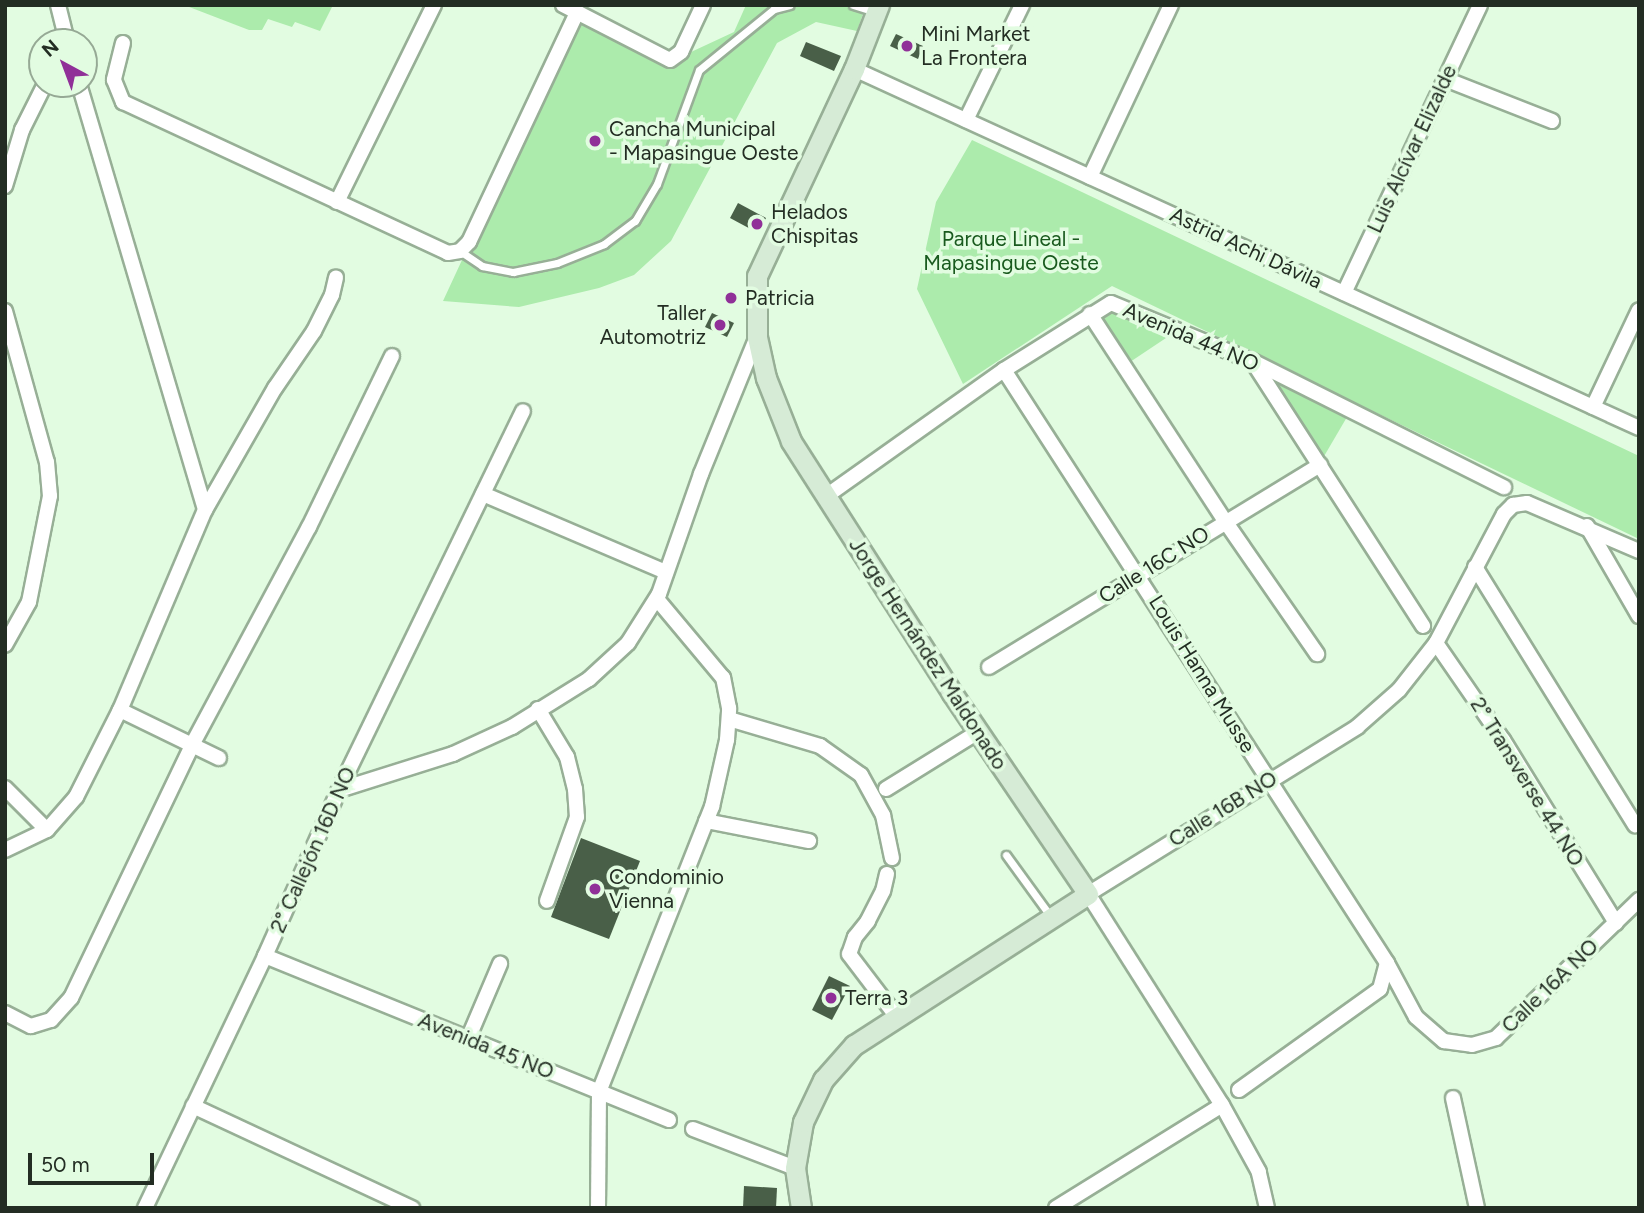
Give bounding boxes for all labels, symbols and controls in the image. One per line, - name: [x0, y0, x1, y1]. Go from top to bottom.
- place label: Mini Market La Frontera: [921, 21, 1030, 71]
- north arrow: [28, 28, 98, 98]
- text: N: [37, 35, 63, 62]
- marker: Mini Market La Frontera: [899, 38, 915, 54]
- street label: Luis Alcívar Elizalde: [1362, 61, 1462, 237]
- place label: Cancha Municipal - Mapasingue Oeste: [609, 116, 799, 166]
- marker: Cancha Municipal - Mapasingue Oeste: [587, 133, 603, 149]
- place label: Helados Chispitas: [771, 199, 858, 249]
- street label: Astrid Achi Dávila: [1166, 202, 1326, 294]
- marker: Helados Chispitas: [749, 216, 765, 232]
- park label: Parque Lineal - Mapasingue Oeste: [923, 226, 1099, 276]
- place label: Patricia: [745, 285, 815, 311]
- marker: Patricia: [723, 290, 739, 306]
- street label: Avenida 44 NO: [1119, 297, 1263, 377]
- place label: Taller Automotriz: [600, 300, 706, 350]
- marker: Taller Automotriz: [712, 317, 728, 333]
- street label: Calle 16C NO: [1094, 521, 1214, 609]
- street label: Jorge Hernández Maldonado: [844, 533, 1012, 775]
- street label: Louis Hanna Musse: [1143, 591, 1261, 757]
- street label: 2° Transverse 44 NO: [1465, 693, 1589, 871]
- street label: 2° Callejón 16D NO: [265, 763, 361, 937]
- street label: Calle 16B NO: [1164, 766, 1282, 852]
- place label: Condominio Vienna: [609, 864, 724, 914]
- marker: Condominio Vienna: [587, 881, 603, 897]
- street label: Calle 16A NO: [1497, 934, 1603, 1038]
- place label: Terra 3: [845, 985, 908, 1011]
- marker: Terra 3: [823, 990, 839, 1006]
- street label: Avenida 45 NO: [415, 1007, 557, 1085]
- scale bar: [32, 1140, 158, 1184]
- text: 50 m: [41, 1152, 90, 1177]

